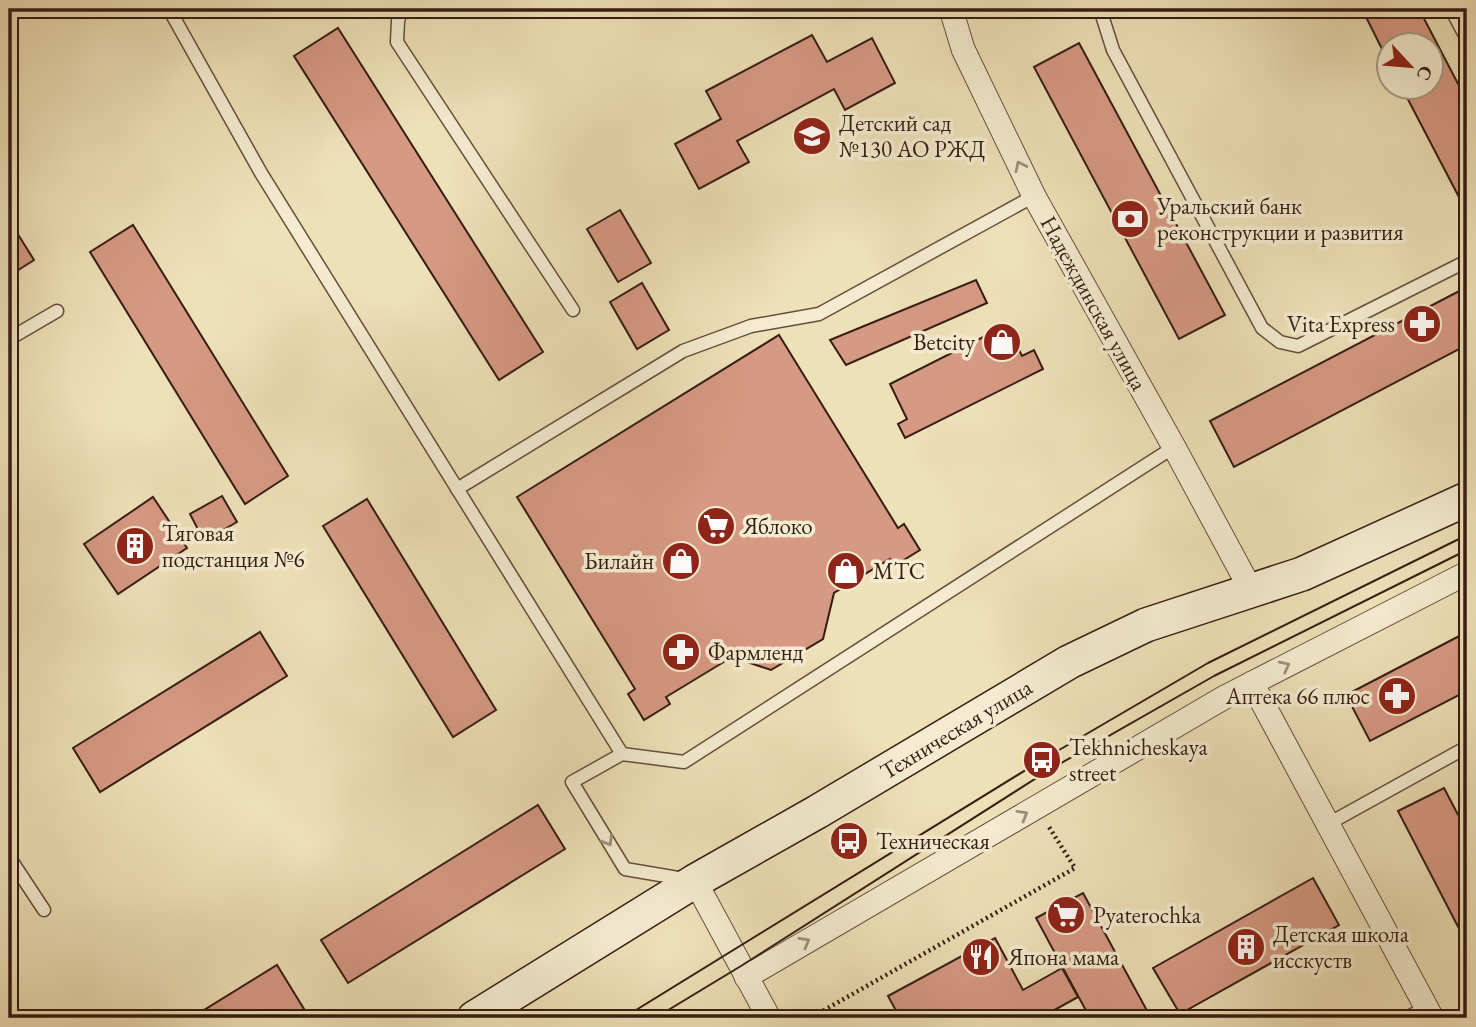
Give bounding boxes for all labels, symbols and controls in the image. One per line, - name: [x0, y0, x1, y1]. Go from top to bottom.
- north arrow: [1374, 32, 1444, 102]
- text: С: [1411, 62, 1439, 85]
- place label: Детский сад №130 АО РЖД: [839, 108, 986, 164]
- school or university icon: Детский сад №130 АО РЖД: [791, 115, 833, 157]
- one-way arrow: [1014, 161, 1028, 173]
- place label: Уральский банк реконструкции и развития: [1156, 191, 1403, 247]
- bank icon: Уральский банк реконструкции и развития: [1109, 198, 1151, 240]
- street label: Надеждинская улица: [1034, 210, 1155, 396]
- pharmacy icon: Vita Express: [1401, 303, 1443, 345]
- place label: Vita Express: [1287, 309, 1395, 339]
- shop icon: Betcity: [981, 321, 1023, 363]
- place label: Betcity: [913, 327, 976, 357]
- supermarket icon: Яблоко: [695, 505, 737, 547]
- place label: Яблоко: [742, 511, 813, 541]
- place label: Тяговая подстанция №6: [162, 518, 305, 574]
- building icon: Тяговая подстанция №6: [114, 525, 156, 567]
- shop icon: Билайн: [660, 540, 702, 582]
- place label: Билайн: [584, 546, 654, 576]
- shop icon: МТС: [825, 550, 867, 592]
- place label: МТС: [873, 556, 925, 586]
- pharmacy icon: Фармленд: [660, 631, 702, 673]
- place label: Фармленд: [708, 637, 804, 667]
- one-way arrow: [1278, 661, 1290, 675]
- street label: Техническая улица: [875, 671, 1038, 786]
- pharmacy icon: Аптека 66 плюс: [1376, 675, 1418, 717]
- place label: Аптека 66 плюс: [1225, 681, 1370, 711]
- place label: Tekhnicheskaya street: [1069, 732, 1208, 788]
- bus stop icon: Tekhnicheskaya street: [1021, 739, 1063, 781]
- one-way arrow: [1016, 811, 1029, 824]
- bus stop icon: Техническая: [828, 820, 870, 862]
- place label: Техническая: [876, 826, 990, 856]
- one-way arrow: [600, 833, 613, 846]
- supermarket icon: Pyaterochka: [1045, 894, 1087, 936]
- place label: Pyaterochka: [1093, 900, 1202, 930]
- place label: Детская школа исскуств: [1273, 919, 1410, 975]
- building icon: Детская школа исскуств: [1225, 926, 1267, 968]
- restaurant icon: Япона мама: [960, 936, 1002, 978]
- one-way arrow: [798, 937, 811, 950]
- place label: Япона мама: [1007, 942, 1120, 972]

